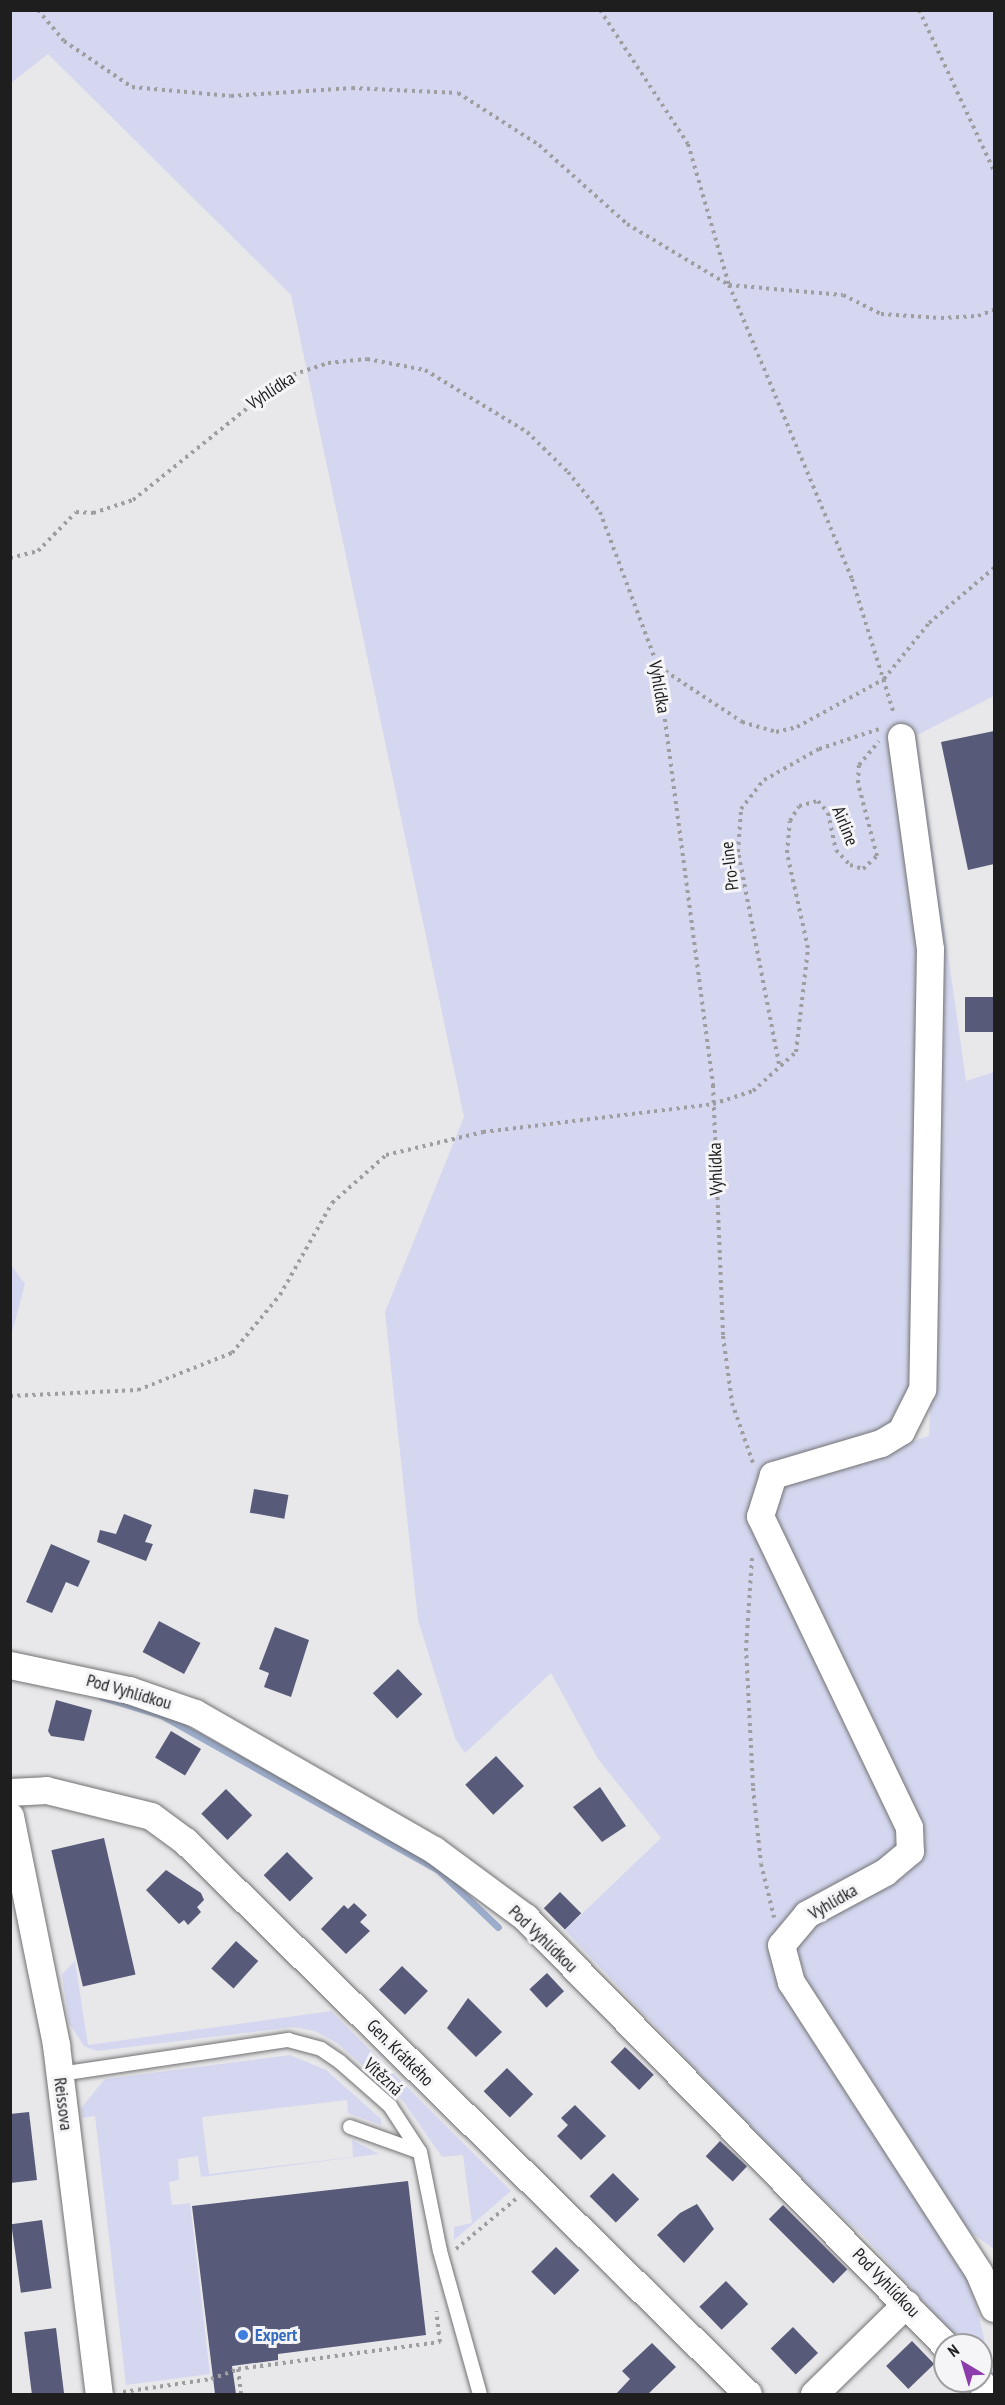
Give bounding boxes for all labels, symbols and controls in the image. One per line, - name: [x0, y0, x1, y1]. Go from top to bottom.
- street label: Vyhlídka: [243, 368, 299, 414]
- street label: Vyhlídka: [644, 659, 674, 715]
- street label: Airline: [827, 803, 863, 849]
- street label: Pro-line: [716, 840, 744, 892]
- street label: Vyhlídka: [704, 1142, 728, 1196]
- street label: Pod Vyhlídkou: [84, 1669, 174, 1715]
- street label: Vyhlídka: [805, 1879, 861, 1925]
- street label: Pod Vyhlídkou: [504, 1901, 582, 1977]
- street label: Gen. Krátkého: [362, 2015, 438, 2091]
- street label: Vítězná: [359, 2054, 407, 2100]
- street label: Reissova: [49, 2076, 77, 2132]
- street label: Pod Vyhlídkou: [848, 2244, 924, 2322]
- place label: Expert: [255, 2324, 297, 2346]
- marker: Expert: [236, 2328, 250, 2342]
- north arrow: [933, 2333, 993, 2393]
- text: N: [944, 2340, 963, 2361]

